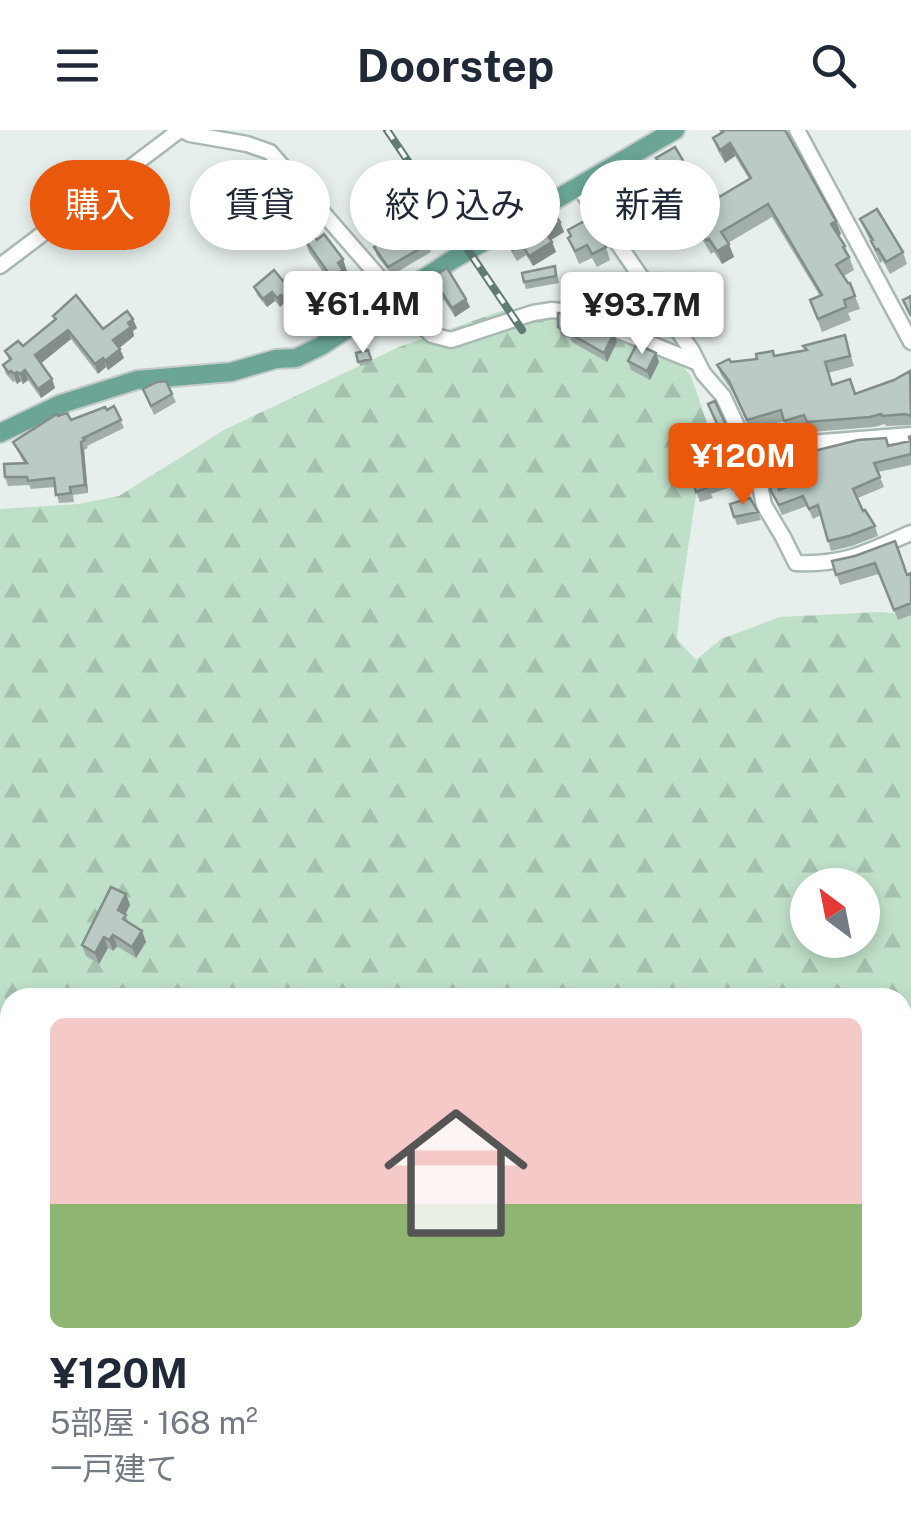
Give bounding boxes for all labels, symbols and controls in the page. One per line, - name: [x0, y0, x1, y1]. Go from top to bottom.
- icon: menu: [50, 38, 105, 93]
- icon: search: [806, 38, 861, 93]
- text: Doorstep: [357, 39, 554, 92]
- chip: 購入: [30, 160, 170, 250]
- chip: 賃貸: [190, 160, 330, 250]
- chip: 絞り込み: [350, 160, 560, 250]
- chip: 新着: [580, 160, 720, 250]
- pin: ¥61.4M: [282, 271, 444, 356]
- pin: ¥93.7M: [561, 272, 723, 357]
- text: ¥61.4M: [306, 285, 420, 322]
- text: ¥93.7M: [583, 286, 701, 323]
- pin: ¥120M: [673, 423, 813, 508]
- text: ¥120M: [690, 437, 796, 474]
- north arrow: [790, 868, 880, 958]
- map controls: [790, 868, 880, 958]
- icon: home: [366, 1083, 546, 1263]
- text: ¥120M: [50, 1348, 188, 1397]
- text: 5部屋 · 168 m²: [50, 1404, 258, 1441]
- text: 一戸建て: [50, 1450, 178, 1487]

